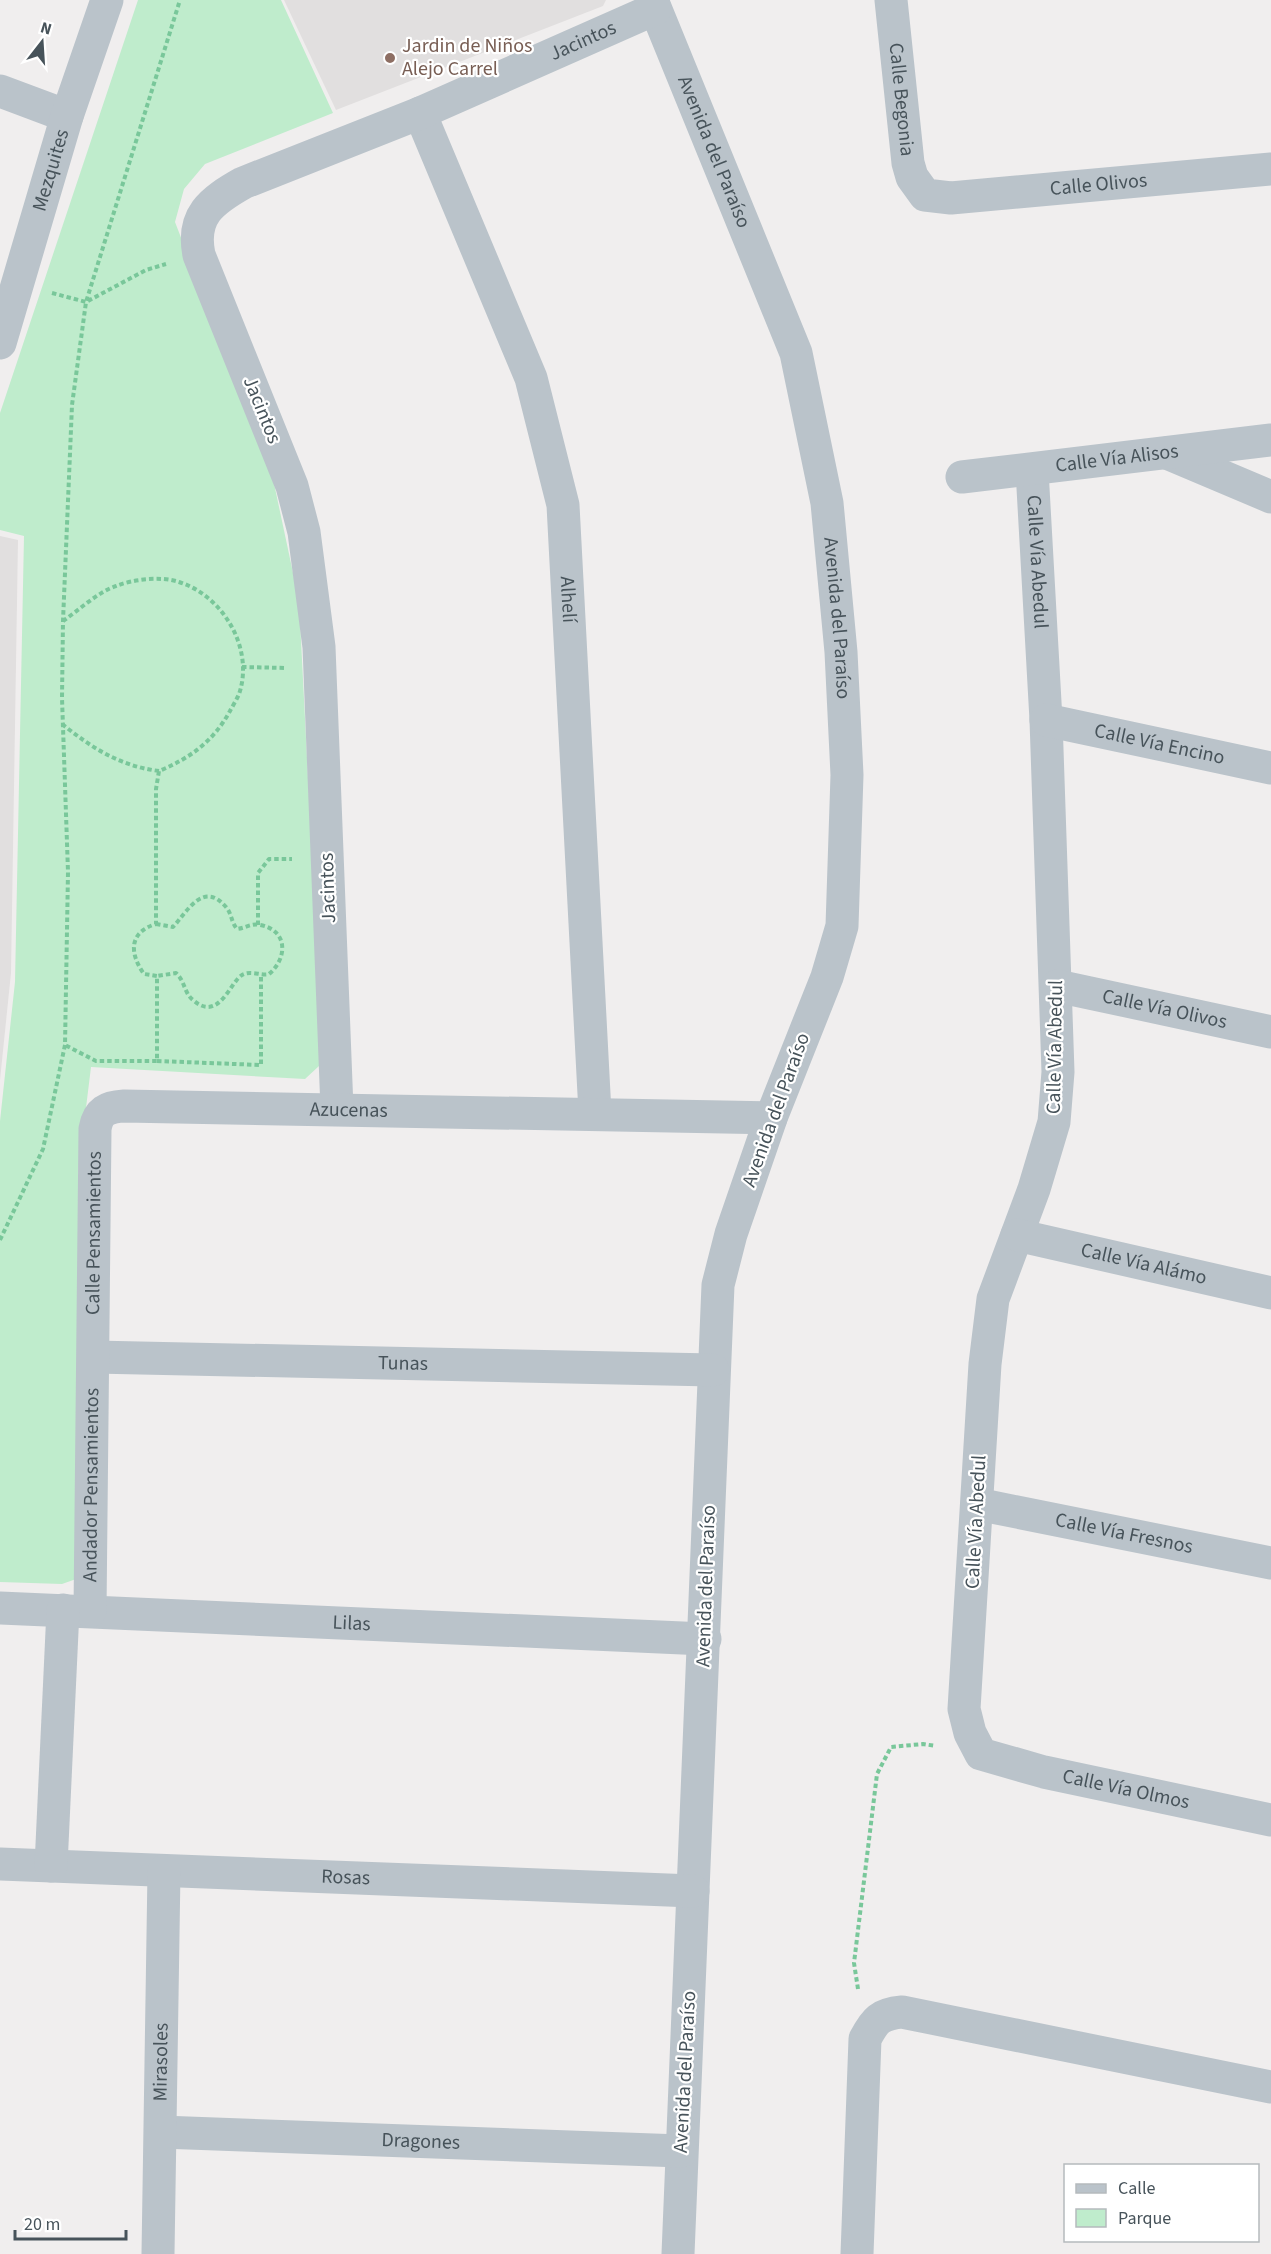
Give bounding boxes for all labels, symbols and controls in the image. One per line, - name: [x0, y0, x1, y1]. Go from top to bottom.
- north arrow: [12, 12, 72, 72]
- street label: Jacintos: [545, 14, 621, 68]
- text: N: [38, 17, 54, 41]
- place label: Jardin de Niños Alejo Carrel: [402, 32, 532, 83]
- street label: Calle Begonia: [882, 41, 921, 157]
- marker: Jardin de Niños Alejo Carrel: [383, 51, 397, 65]
- street label: Avenida del Paraíso: [670, 71, 758, 232]
- street label: Mezquites: [26, 126, 76, 215]
- street label: Calle Olivos: [1049, 166, 1148, 203]
- street label: Jacintos: [236, 372, 288, 448]
- street label: Calle Vía Alisos: [1054, 437, 1180, 480]
- street label: Calle Vía Abedul: [1019, 494, 1055, 630]
- street label: Avenida del Paraíso: [816, 536, 857, 700]
- street label: Alhelí: [553, 575, 583, 625]
- street label: Calle Vía Encino: [1092, 717, 1227, 772]
- street label: Jacintos: [313, 852, 343, 924]
- street label: Calle Vía Abedul: [1040, 980, 1070, 1114]
- street label: Calle Vía Olivos: [1100, 982, 1230, 1036]
- street label: Avenida del Paraíso: [735, 1029, 817, 1191]
- street label: Azucenas: [309, 1095, 388, 1125]
- street label: Calle Pensamientos: [79, 1151, 109, 1315]
- street label: Calle Vía Alámo: [1078, 1236, 1210, 1292]
- street label: Tunas: [378, 1349, 428, 1378]
- street label: Andador Pensamientos: [76, 1388, 106, 1582]
- street label: Calle Vía Abedul: [959, 1454, 993, 1590]
- street label: Avenida del Paraíso: [689, 1504, 723, 1668]
- street label: Calle Vía Fresnos: [1053, 1506, 1195, 1561]
- street label: Lilas: [332, 1609, 371, 1638]
- street label: Calle Vía Olmos: [1060, 1762, 1192, 1816]
- street label: Rosas: [321, 1863, 371, 1892]
- street label: Avenida del Paraíso: [667, 1990, 703, 2154]
- street label: Mirasoles: [146, 2022, 176, 2102]
- street label: Dragones: [381, 2126, 461, 2157]
- legend: [1064, 2164, 1259, 2242]
- text: Calle: [1118, 2176, 1156, 2201]
- scale bar: [15, 2203, 126, 2241]
- text: Parque: [1118, 2206, 1171, 2231]
- text: 20 m: [24, 2212, 60, 2237]

